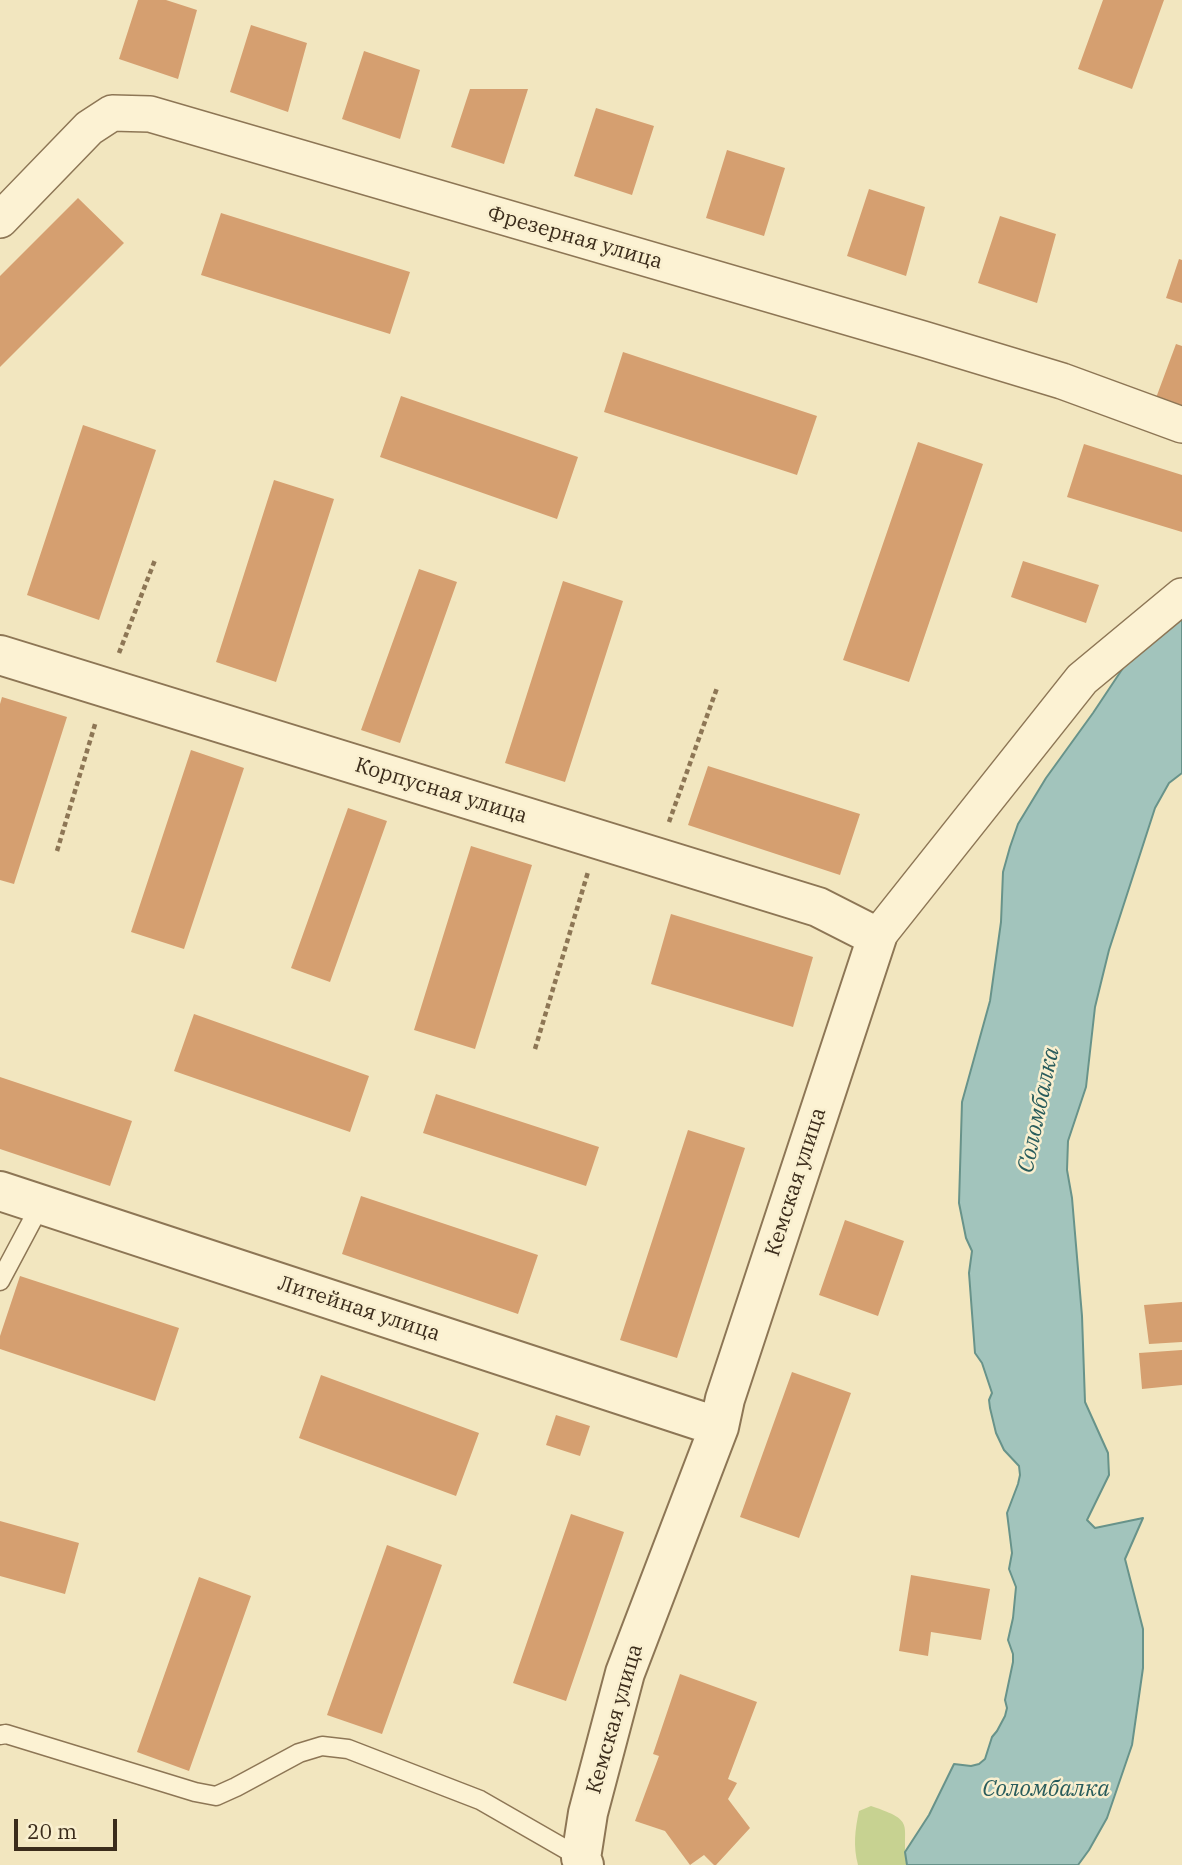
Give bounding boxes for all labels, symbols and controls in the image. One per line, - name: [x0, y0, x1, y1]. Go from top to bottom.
- street label: Фрезерная улица: [485, 201, 665, 275]
- street label: Корпусная улица: [352, 753, 530, 829]
- water label: Соломбалка: [1012, 1045, 1066, 1175]
- street label: Кемская улица: [760, 1105, 832, 1259]
- street label: Литейная улица: [275, 1271, 443, 1347]
- street label: Кемская улица: [582, 1641, 648, 1797]
- water label: Соломбалка: [982, 1775, 1110, 1803]
- scale bar: [18, 1806, 121, 1850]
- text: 20 m: [27, 1817, 77, 1845]

